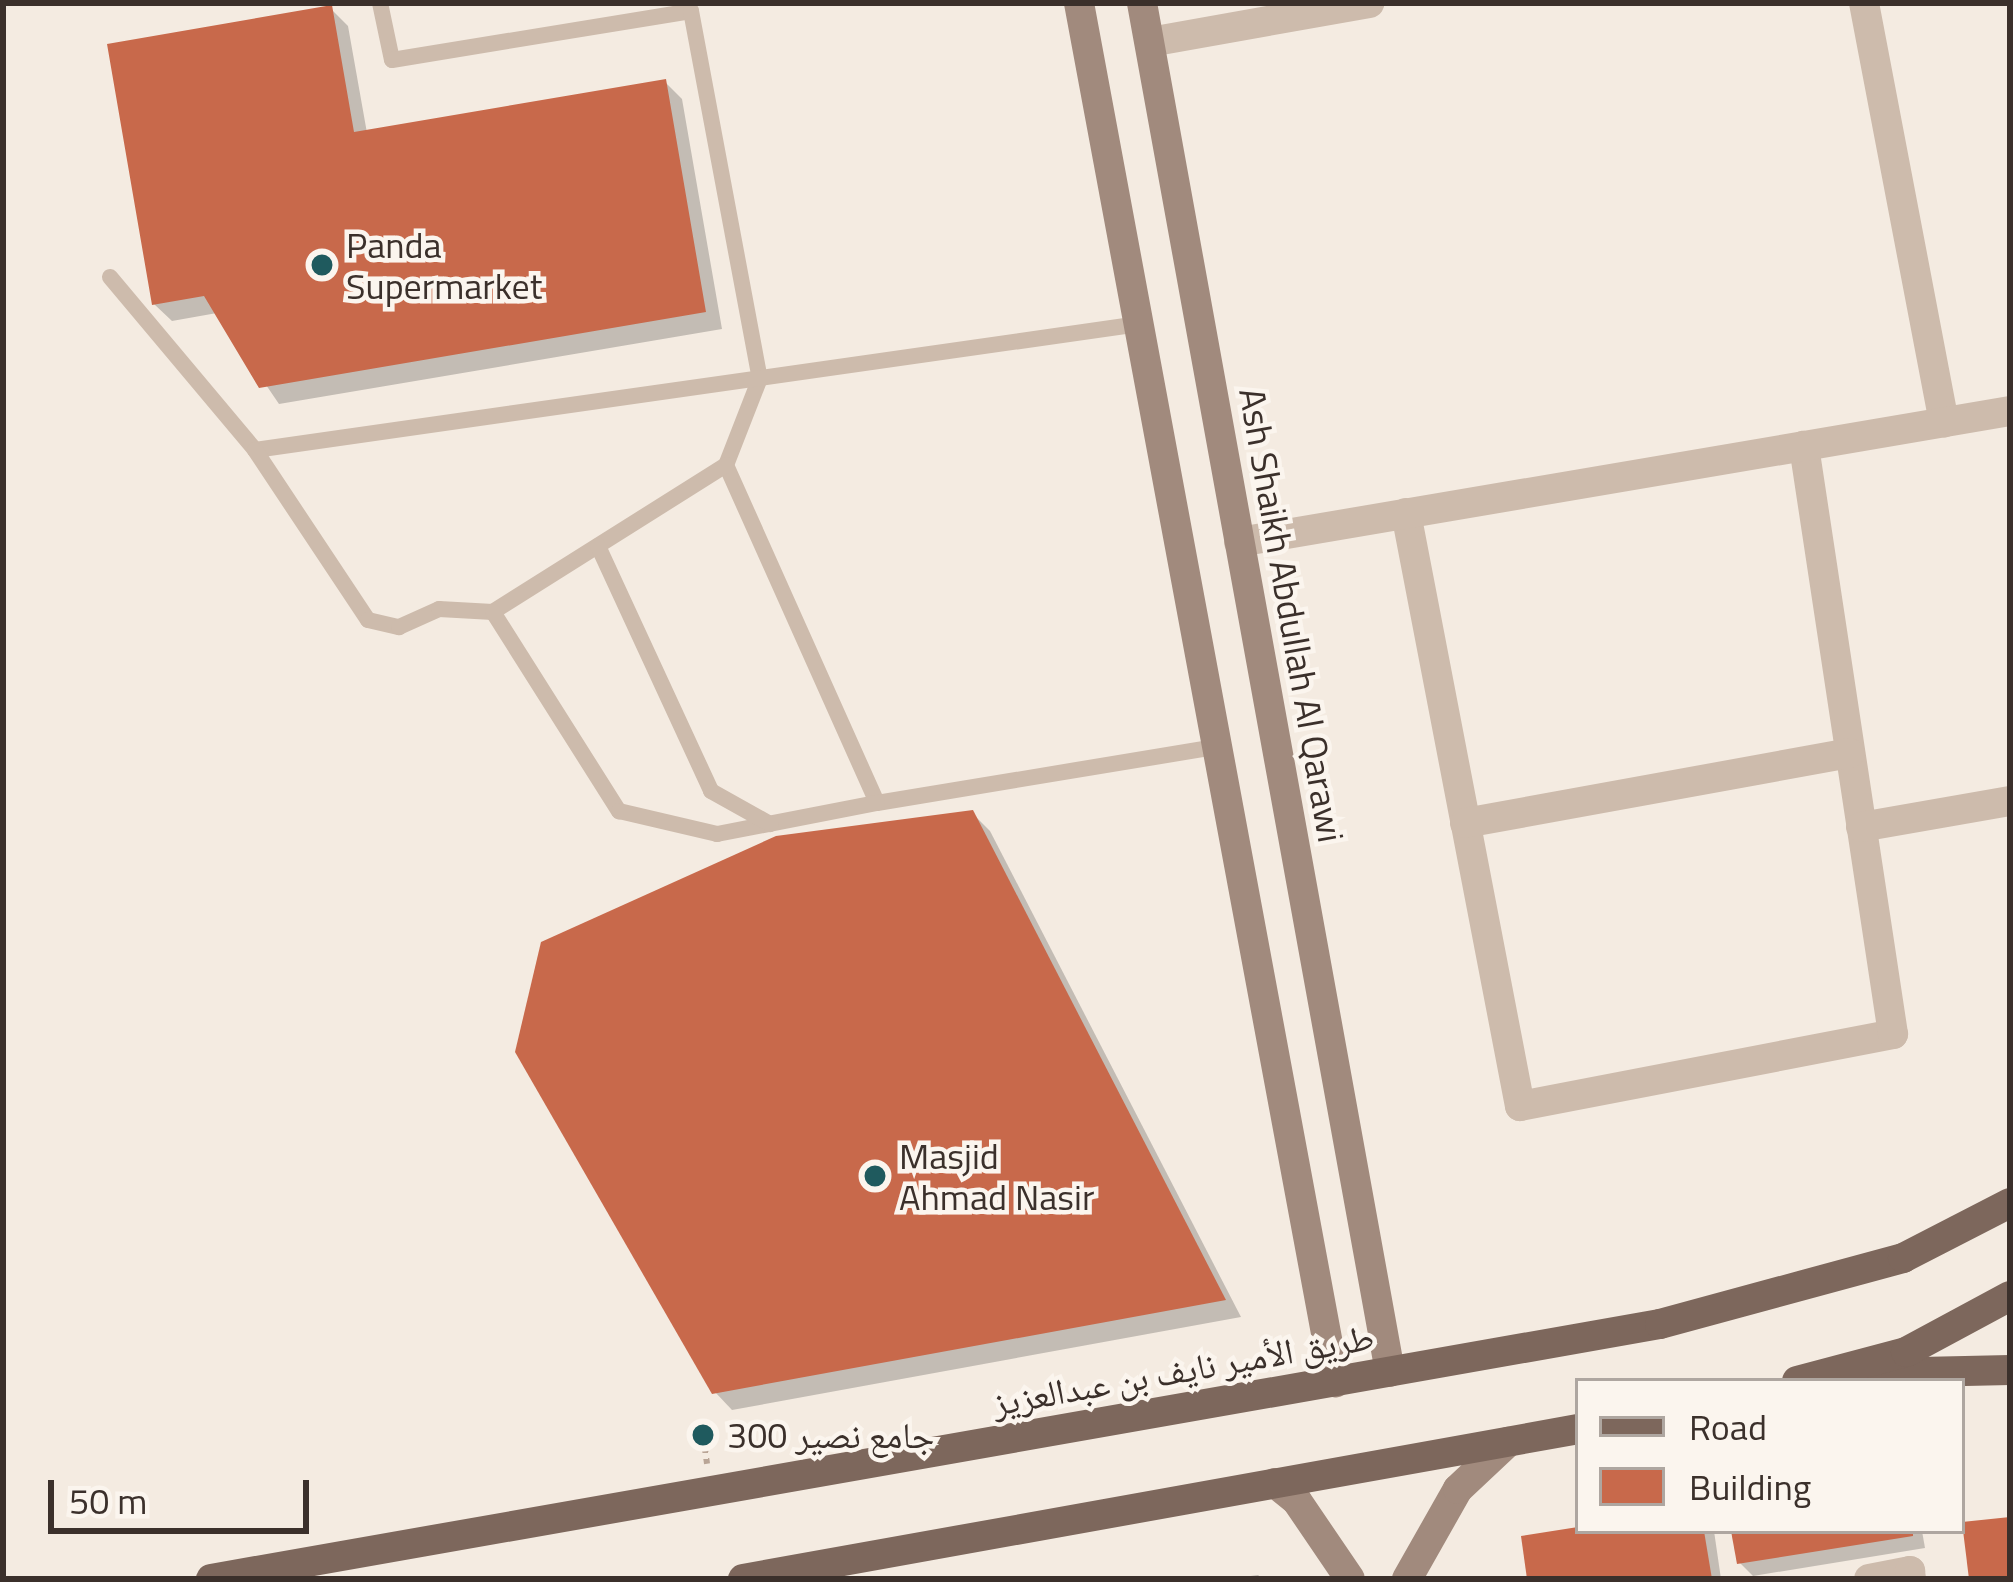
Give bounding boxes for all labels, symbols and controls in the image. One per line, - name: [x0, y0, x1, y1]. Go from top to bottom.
- place label: Panda Supermarket: [346, 222, 542, 307]
- marker: Panda Supermarket: [309, 252, 335, 278]
- street label: Ash Shaikh Abdullah Al Qarawi: [1231, 385, 1353, 845]
- place label: Masjid Ahmad Nasir: [899, 1133, 1094, 1218]
- marker: Masjid Ahmad Nasir: [862, 1163, 888, 1189]
- street label: طريق الأمير نايف بن عبدالعزيز: [989, 1314, 1377, 1424]
- legend: [1575, 1378, 1965, 1534]
- text: Road: [1689, 1399, 1767, 1454]
- place label: جامع نصير 300: [727, 1413, 934, 1457]
- marker: جامع نصير 300: [690, 1422, 716, 1448]
- scale bar: [54, 1456, 315, 1530]
- text: Building: [1689, 1459, 1811, 1514]
- text: 50 m: [69, 1473, 147, 1528]

